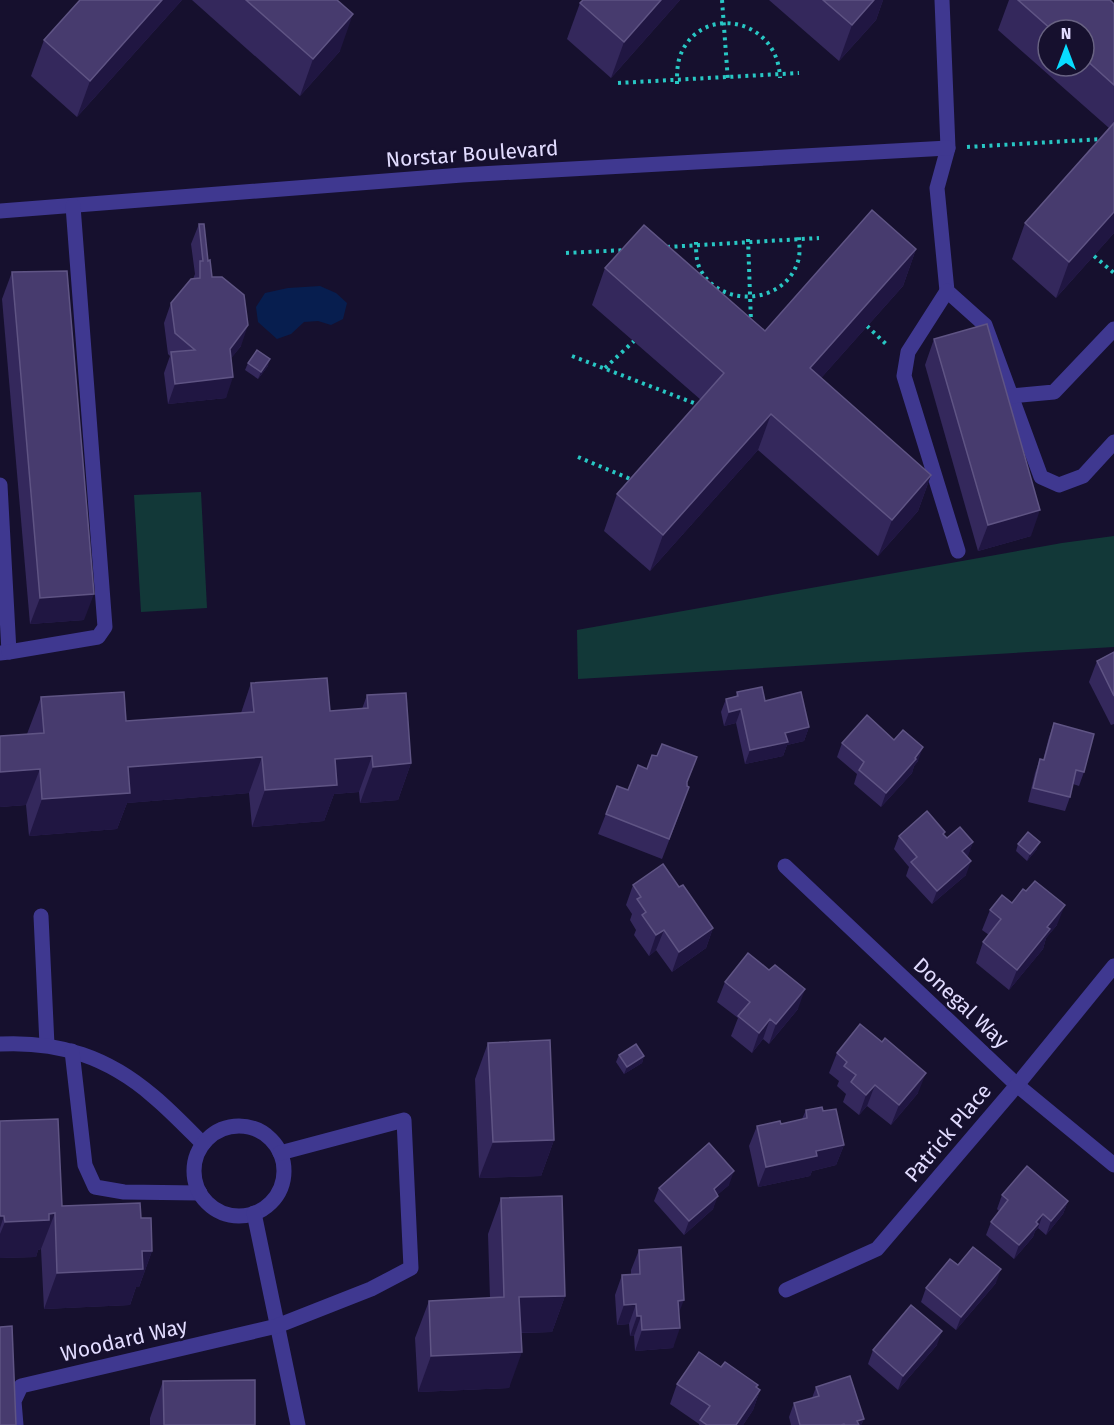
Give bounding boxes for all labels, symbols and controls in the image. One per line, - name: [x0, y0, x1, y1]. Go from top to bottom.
- north arrow: [1036, 18, 1096, 78]
- text: N: [1061, 24, 1071, 43]
- street label: Norstar Boulevard: [385, 135, 559, 173]
- street label: Donegal Way: [908, 952, 1015, 1054]
- street label: Patrick Place: [899, 1078, 997, 1188]
- street label: Woodard Way: [58, 1313, 191, 1367]

